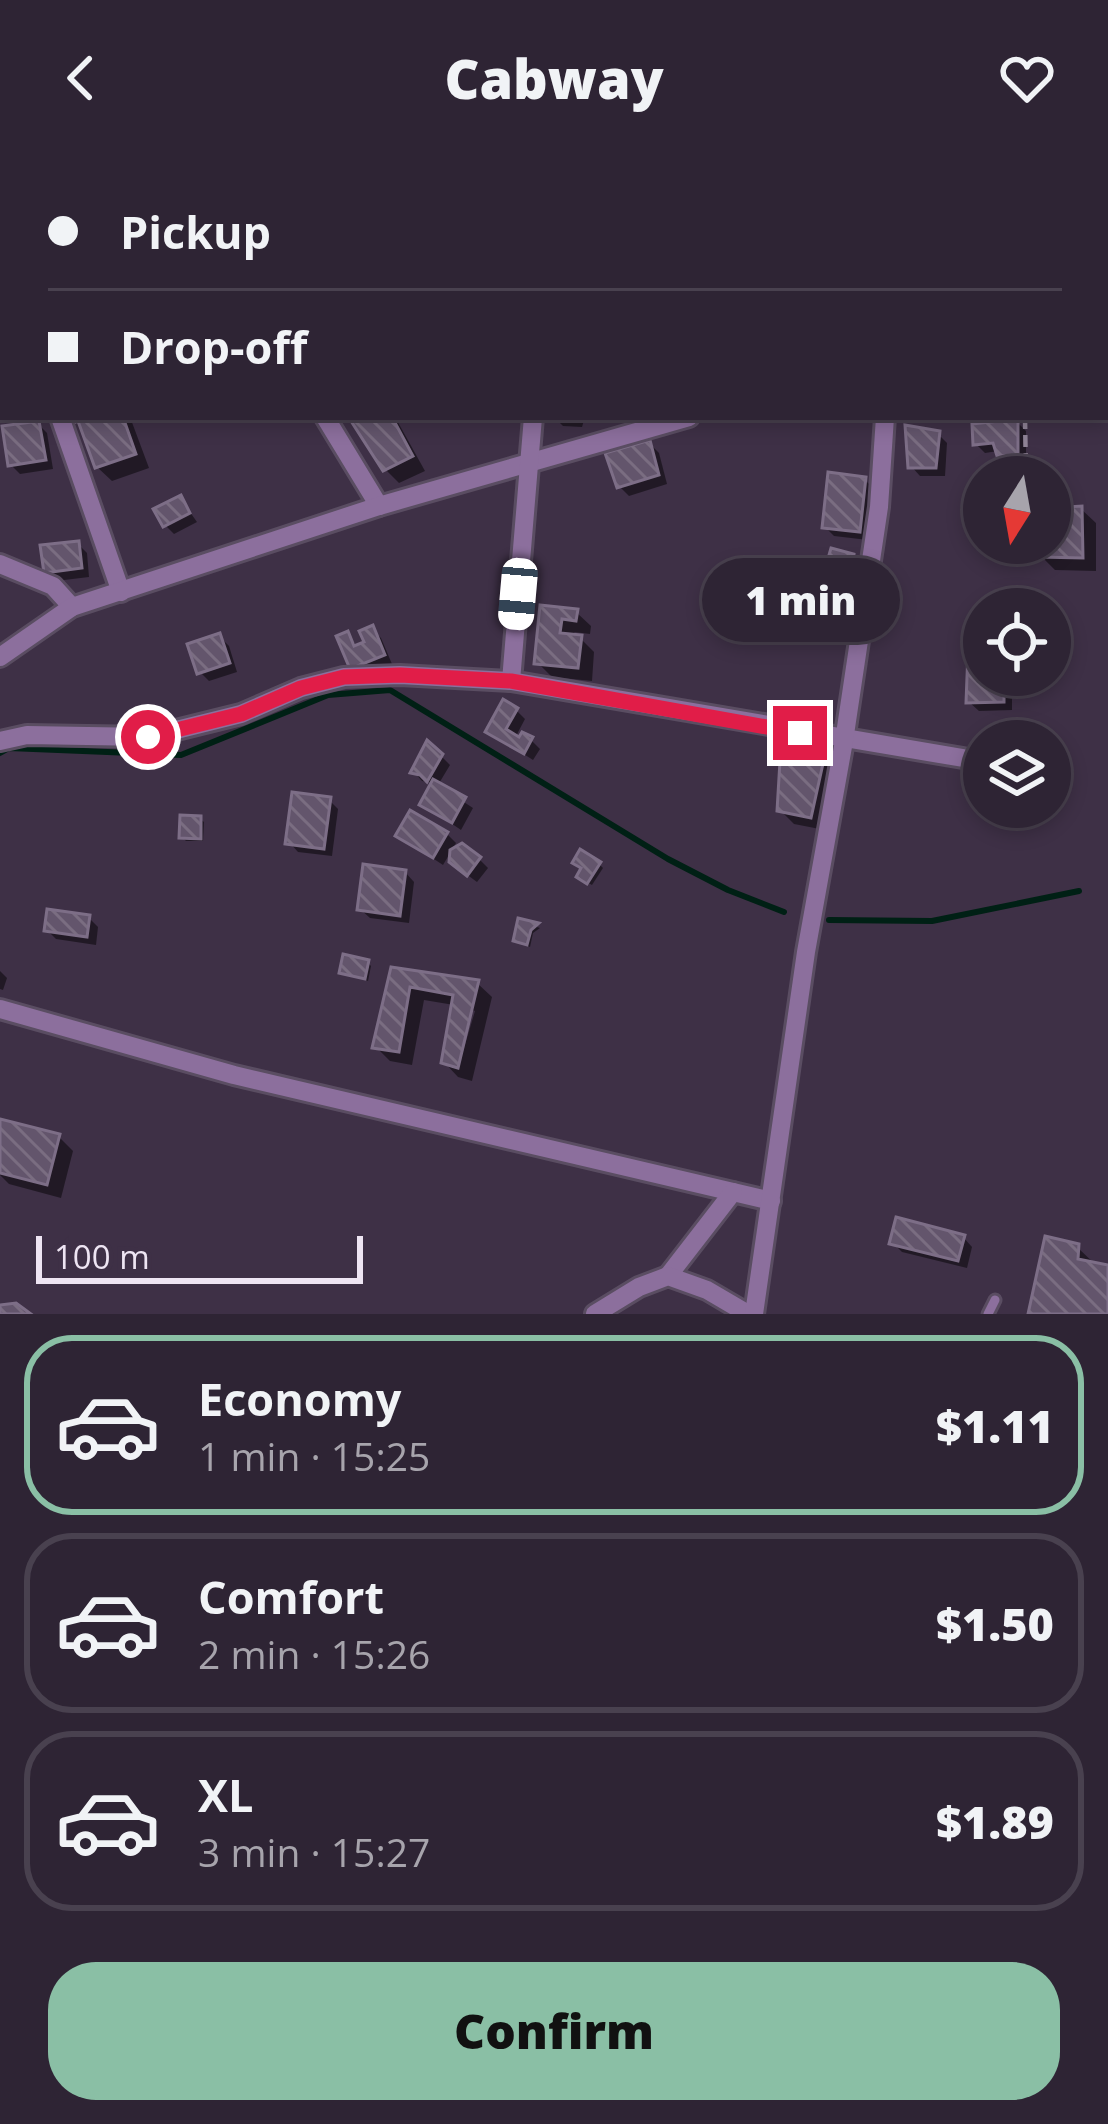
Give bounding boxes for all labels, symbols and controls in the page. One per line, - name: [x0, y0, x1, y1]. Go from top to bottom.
- text: Cabway: [444, 41, 664, 115]
- icon: back: [48, 45, 114, 111]
- icon: heart: [994, 45, 1060, 111]
- text: Pickup: [120, 201, 271, 262]
- text: Drop-off: [120, 316, 307, 377]
- north arrow: [963, 456, 1071, 564]
- map controls: [963, 456, 1071, 828]
- car: [497, 557, 539, 631]
- callout: 1 min: [701, 559, 899, 643]
- text: 1 min: [746, 573, 856, 626]
- button: locate: [963, 588, 1071, 696]
- route end: [773, 706, 827, 760]
- route start: [121, 710, 175, 764]
- button: layers: [963, 720, 1071, 828]
- scale bar: [36, 1230, 363, 1283]
- text: 100 m: [54, 1234, 150, 1279]
- text: Economy: [198, 1368, 401, 1429]
- icon: car: [54, 1371, 162, 1479]
- text: $1.11: [936, 1395, 1054, 1456]
- text: 1 min · 15:25: [198, 1429, 430, 1482]
- text: Comfort: [198, 1566, 384, 1627]
- icon: car: [54, 1569, 162, 1677]
- text: $1.50: [936, 1593, 1054, 1654]
- text: 2 min · 15:26: [198, 1627, 430, 1680]
- text: XL: [198, 1764, 253, 1825]
- icon: car: [54, 1767, 162, 1875]
- text: $1.89: [936, 1791, 1054, 1852]
- text: 3 min · 15:27: [198, 1825, 430, 1878]
- button: Confirm: [48, 1962, 1060, 2100]

